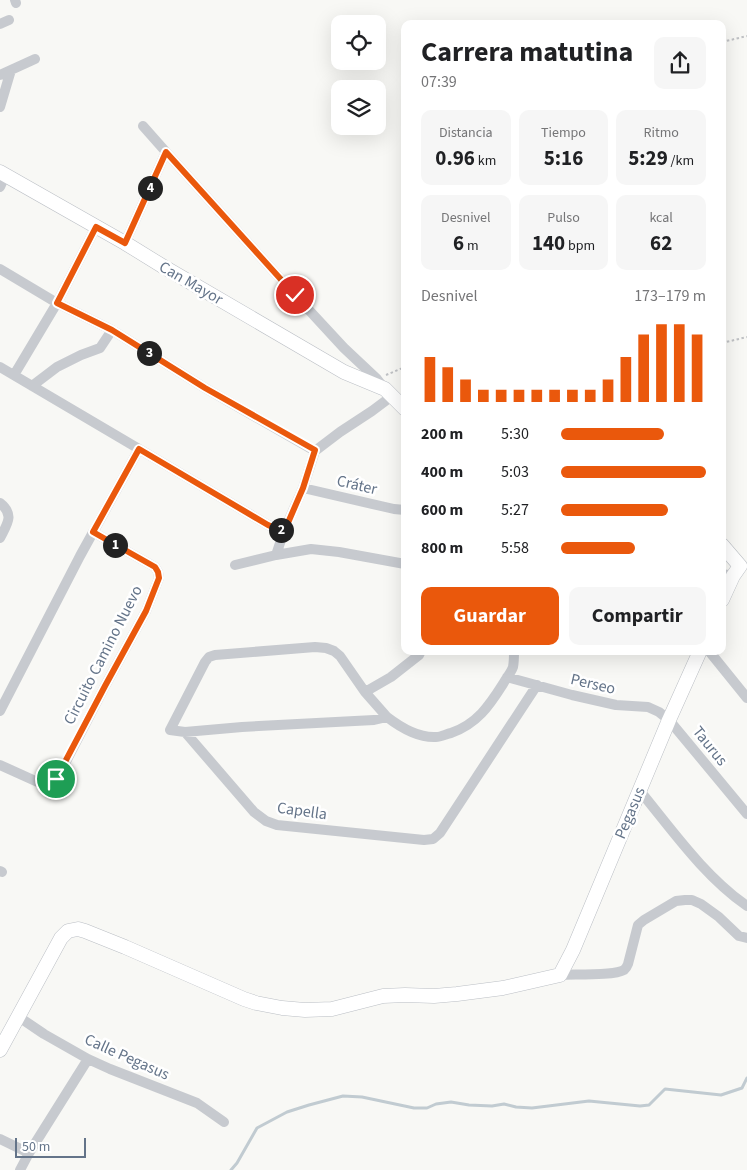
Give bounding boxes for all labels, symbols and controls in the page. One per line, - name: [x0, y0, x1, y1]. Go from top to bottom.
- map controls: [331, 15, 386, 135]
- button: locate: [331, 15, 386, 70]
- text: Carrera matutina: [421, 32, 633, 72]
- button: share: [654, 37, 706, 89]
- text: 07:39: [421, 71, 457, 93]
- button: layers: [331, 80, 386, 135]
- text: Distancia: [439, 123, 493, 143]
- text: Tiempo: [541, 123, 586, 143]
- text: Ritmo: [643, 123, 679, 143]
- text: 0.96: [435, 143, 475, 173]
- text: 5:16: [544, 143, 583, 173]
- text: 5:29: [628, 143, 668, 173]
- text: km: [475, 151, 496, 171]
- text: /km: [668, 151, 694, 171]
- pin: 4: [138, 176, 162, 200]
- text: 4: [147, 178, 154, 198]
- text: Desnivel: [441, 208, 491, 228]
- text: Pulso: [547, 208, 580, 228]
- text: kcal: [649, 208, 673, 228]
- text: 6: [453, 228, 464, 258]
- text: 140: [532, 228, 565, 258]
- text: 62: [650, 228, 672, 258]
- text: m: [464, 236, 479, 256]
- text: bpm: [565, 236, 595, 256]
- street label: Can Mayor: [155, 256, 227, 310]
- pin: [274, 274, 316, 316]
- icon: check: [281, 281, 309, 309]
- text: Desnivel: [421, 285, 478, 307]
- text: 173–179 m: [634, 285, 706, 307]
- pin: 3: [136, 340, 162, 366]
- text: 3: [146, 343, 153, 363]
- text: 200 m: [421, 423, 463, 445]
- text: 5:30: [501, 423, 529, 445]
- text: 400 m: [421, 461, 463, 483]
- text: 5:03: [501, 461, 529, 483]
- street label: Cráter: [335, 470, 380, 500]
- text: 600 m: [421, 499, 463, 521]
- text: 5:27: [501, 499, 529, 521]
- pin: 2: [268, 518, 294, 542]
- text: 2: [278, 520, 285, 540]
- pin: 1: [102, 532, 128, 558]
- text: 1: [112, 535, 119, 555]
- text: 800 m: [421, 537, 463, 559]
- text: 5:58: [501, 537, 529, 559]
- street label: Circuito Camino Nuevo: [58, 582, 148, 728]
- button: Guardar: [421, 587, 559, 645]
- button: Compartir: [569, 587, 706, 645]
- street label: Perseo: [568, 668, 618, 700]
- street label: Taurus: [687, 722, 733, 771]
- pin: [35, 758, 77, 800]
- icon: arrive: [42, 765, 70, 793]
- street label: Pegasus: [609, 783, 651, 842]
- street label: Capella: [276, 797, 328, 825]
- street label: Calle Pegasus: [81, 1028, 173, 1086]
- scale bar: [15, 1135, 86, 1158]
- text: 50 m: [22, 1137, 50, 1157]

